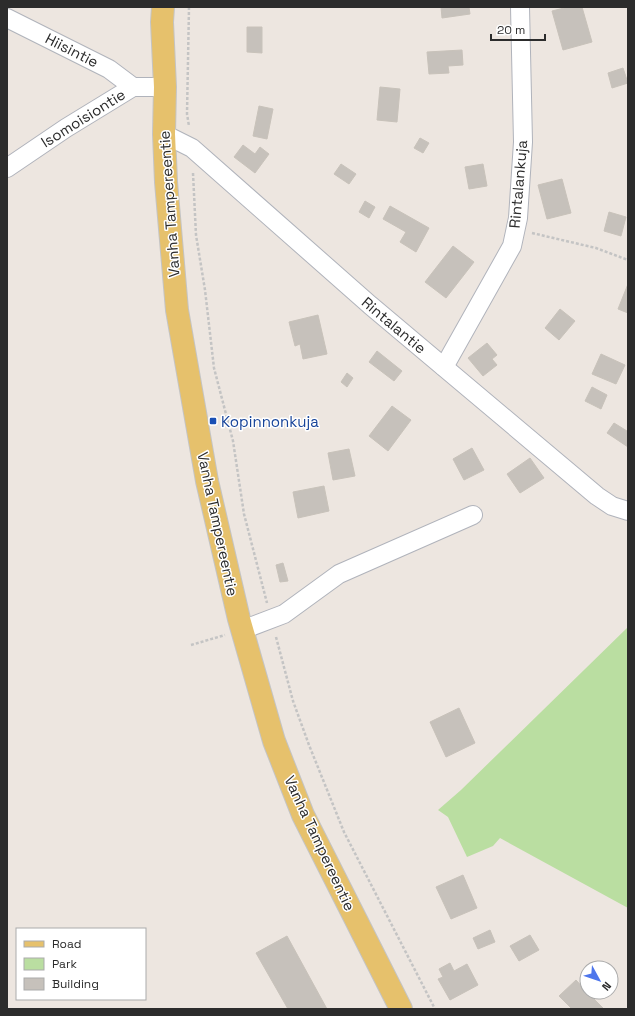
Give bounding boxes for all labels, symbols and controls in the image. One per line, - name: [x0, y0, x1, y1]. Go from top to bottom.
- scale bar: [491, 16, 545, 42]
- text: 20 m: [497, 22, 525, 38]
- street label: Hiisintie: [42, 29, 102, 72]
- street label: Isomoisiontie: [37, 84, 129, 151]
- street label: Vanha Tampereentie: [154, 130, 184, 278]
- street label: Rintalankuja: [505, 139, 531, 229]
- street label: Rintalantie: [358, 293, 430, 358]
- place label: Kopinnonkuja: [221, 412, 319, 431]
- marker: Kopinnonkuja: [208, 416, 218, 426]
- street label: Vanha Tampereentie: [193, 450, 243, 598]
- street label: Vanha Tampereentie: [280, 772, 360, 914]
- legend: [16, 928, 146, 1000]
- text: Road: [52, 936, 81, 952]
- text: Park: [52, 956, 77, 972]
- north arrow: [579, 960, 619, 1000]
- text: Building: [52, 976, 99, 992]
- text: N: [599, 979, 614, 994]

